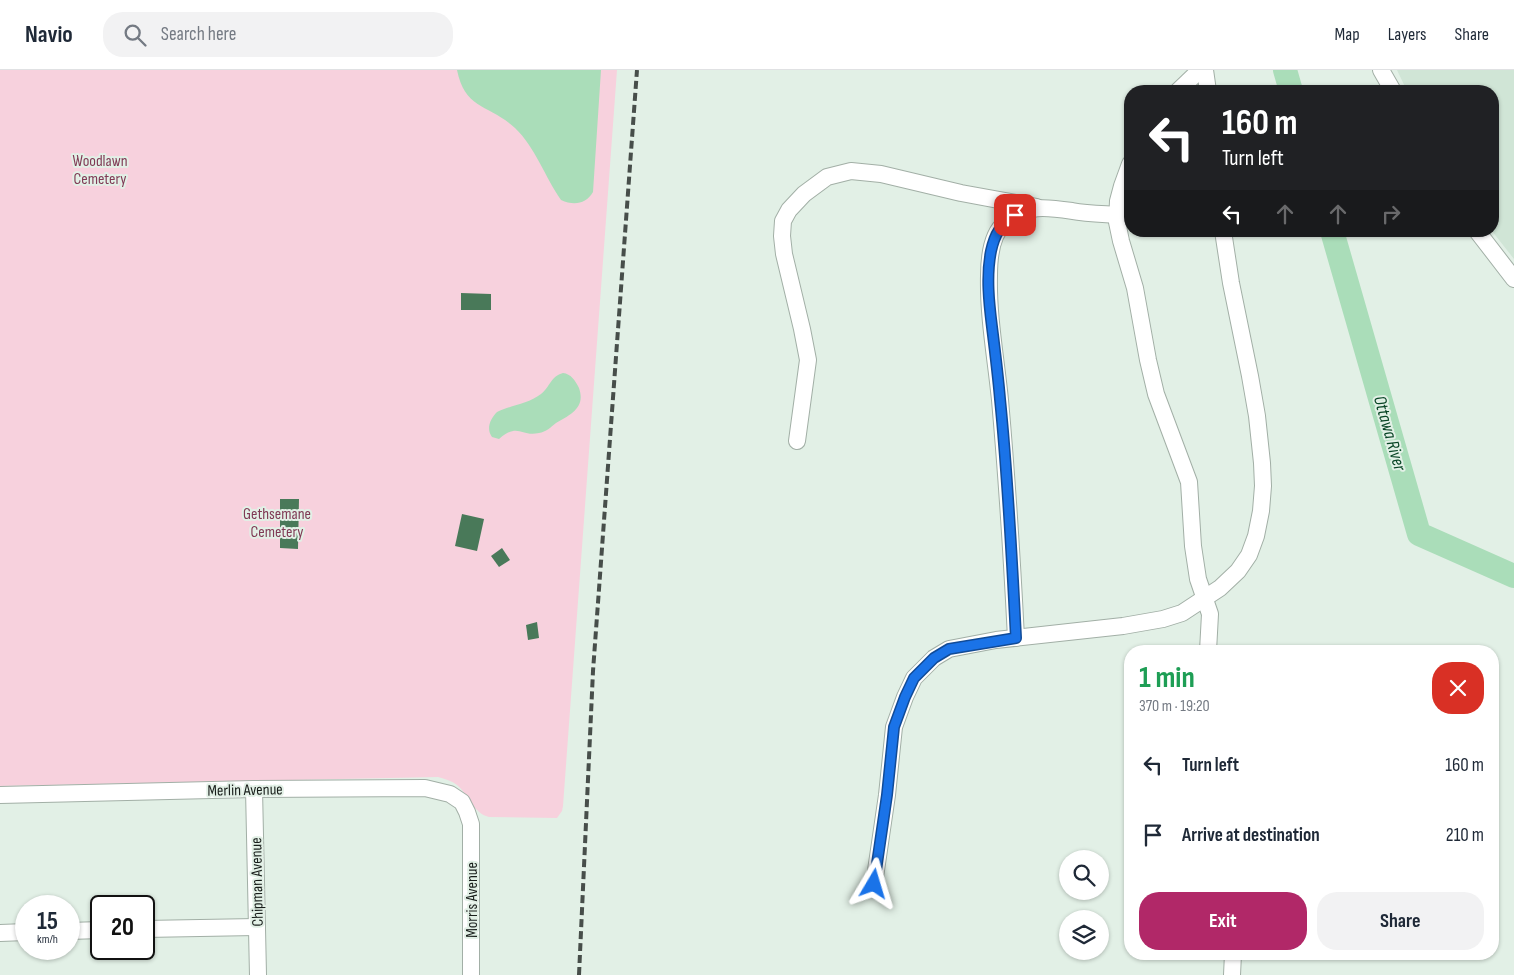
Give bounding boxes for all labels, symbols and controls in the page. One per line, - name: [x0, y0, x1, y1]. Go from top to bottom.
- search box: [103, 12, 453, 57]
- text: Navio: [25, 20, 73, 49]
- icon: search: [121, 21, 149, 49]
- text: Search here: [161, 23, 236, 46]
- text: Map: [1335, 24, 1360, 45]
- text: Layers: [1388, 24, 1427, 45]
- text: Share: [1455, 24, 1489, 45]
- text: 160 m: [1222, 102, 1298, 145]
- icon: left: [1139, 105, 1204, 170]
- text: Turn left: [1222, 145, 1284, 172]
- park label: Woodlawn Cemetery: [73, 152, 127, 189]
- pin: [994, 194, 1036, 236]
- icon: left: [1218, 200, 1246, 228]
- icon: ahead: [1271, 200, 1299, 228]
- icon: ahead: [1324, 200, 1352, 228]
- icon: right: [1377, 200, 1405, 228]
- icon: arrive: [1001, 201, 1029, 229]
- water label: Ottawa River: [1369, 393, 1410, 474]
- park label: Gethsemane Cemetery: [243, 505, 311, 542]
- text: 1 min: [1139, 660, 1195, 696]
- button: close: [1432, 662, 1484, 714]
- text: 370 m · 19:20: [1139, 697, 1210, 716]
- icon: left: [1139, 751, 1167, 779]
- text: Turn left: [1182, 754, 1239, 777]
- text: 160 m: [1445, 754, 1484, 777]
- street label: Merlin Avenue: [207, 780, 283, 801]
- icon: arrive: [1139, 821, 1167, 849]
- text: Arrive at destination: [1182, 824, 1320, 847]
- text: 210 m: [1446, 824, 1484, 847]
- street label: Chipman Avenue: [247, 837, 268, 927]
- map controls: [1059, 850, 1109, 960]
- button: search: [1059, 850, 1109, 900]
- position arrow: [847, 857, 899, 909]
- street label: Morris Avenue: [463, 862, 482, 938]
- button: Exit: [1139, 892, 1307, 950]
- button: Share: [1317, 892, 1484, 950]
- speed limit sign: 20: [90, 895, 155, 960]
- text: 15: [37, 906, 58, 937]
- button: layers: [1059, 910, 1109, 960]
- text: km/h: [37, 932, 58, 947]

